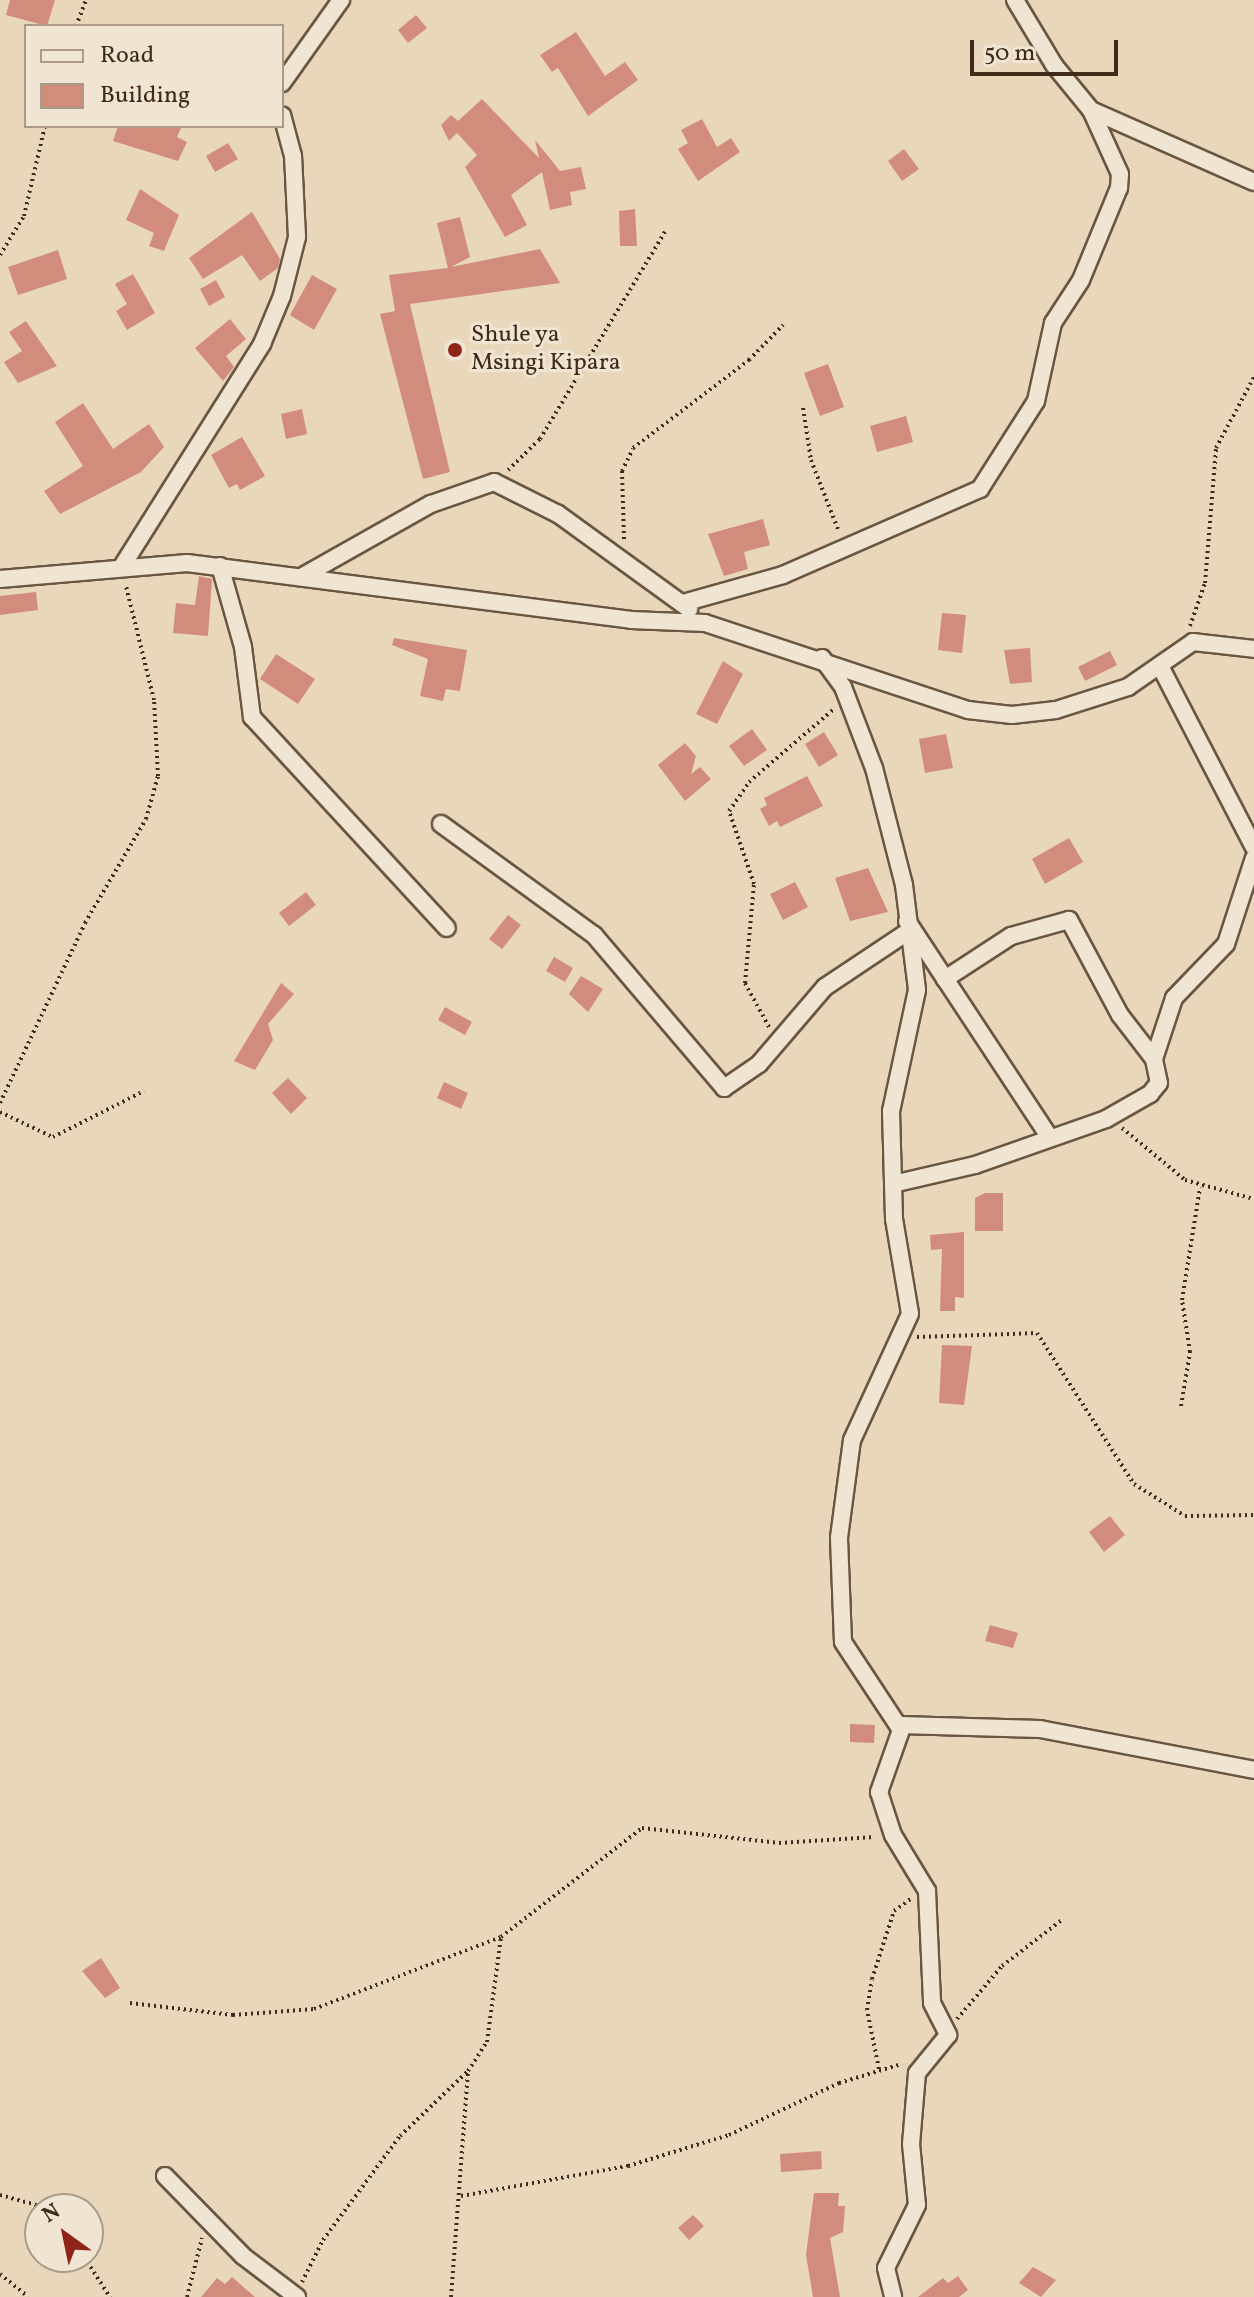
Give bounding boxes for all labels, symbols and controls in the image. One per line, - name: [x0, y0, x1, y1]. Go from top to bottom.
- legend: [24, 24, 284, 128]
- scale bar: [974, 24, 1122, 74]
- text: 50 m: [984, 37, 1036, 71]
- text: Road: [100, 39, 154, 73]
- text: Building: [100, 79, 190, 113]
- place label: Shule ya Msingi Kipara: [471, 322, 621, 378]
- marker: Shule ya Msingi Kipara: [446, 341, 464, 359]
- north arrow: [24, 2193, 104, 2273]
- text: N: [37, 2197, 67, 2231]

